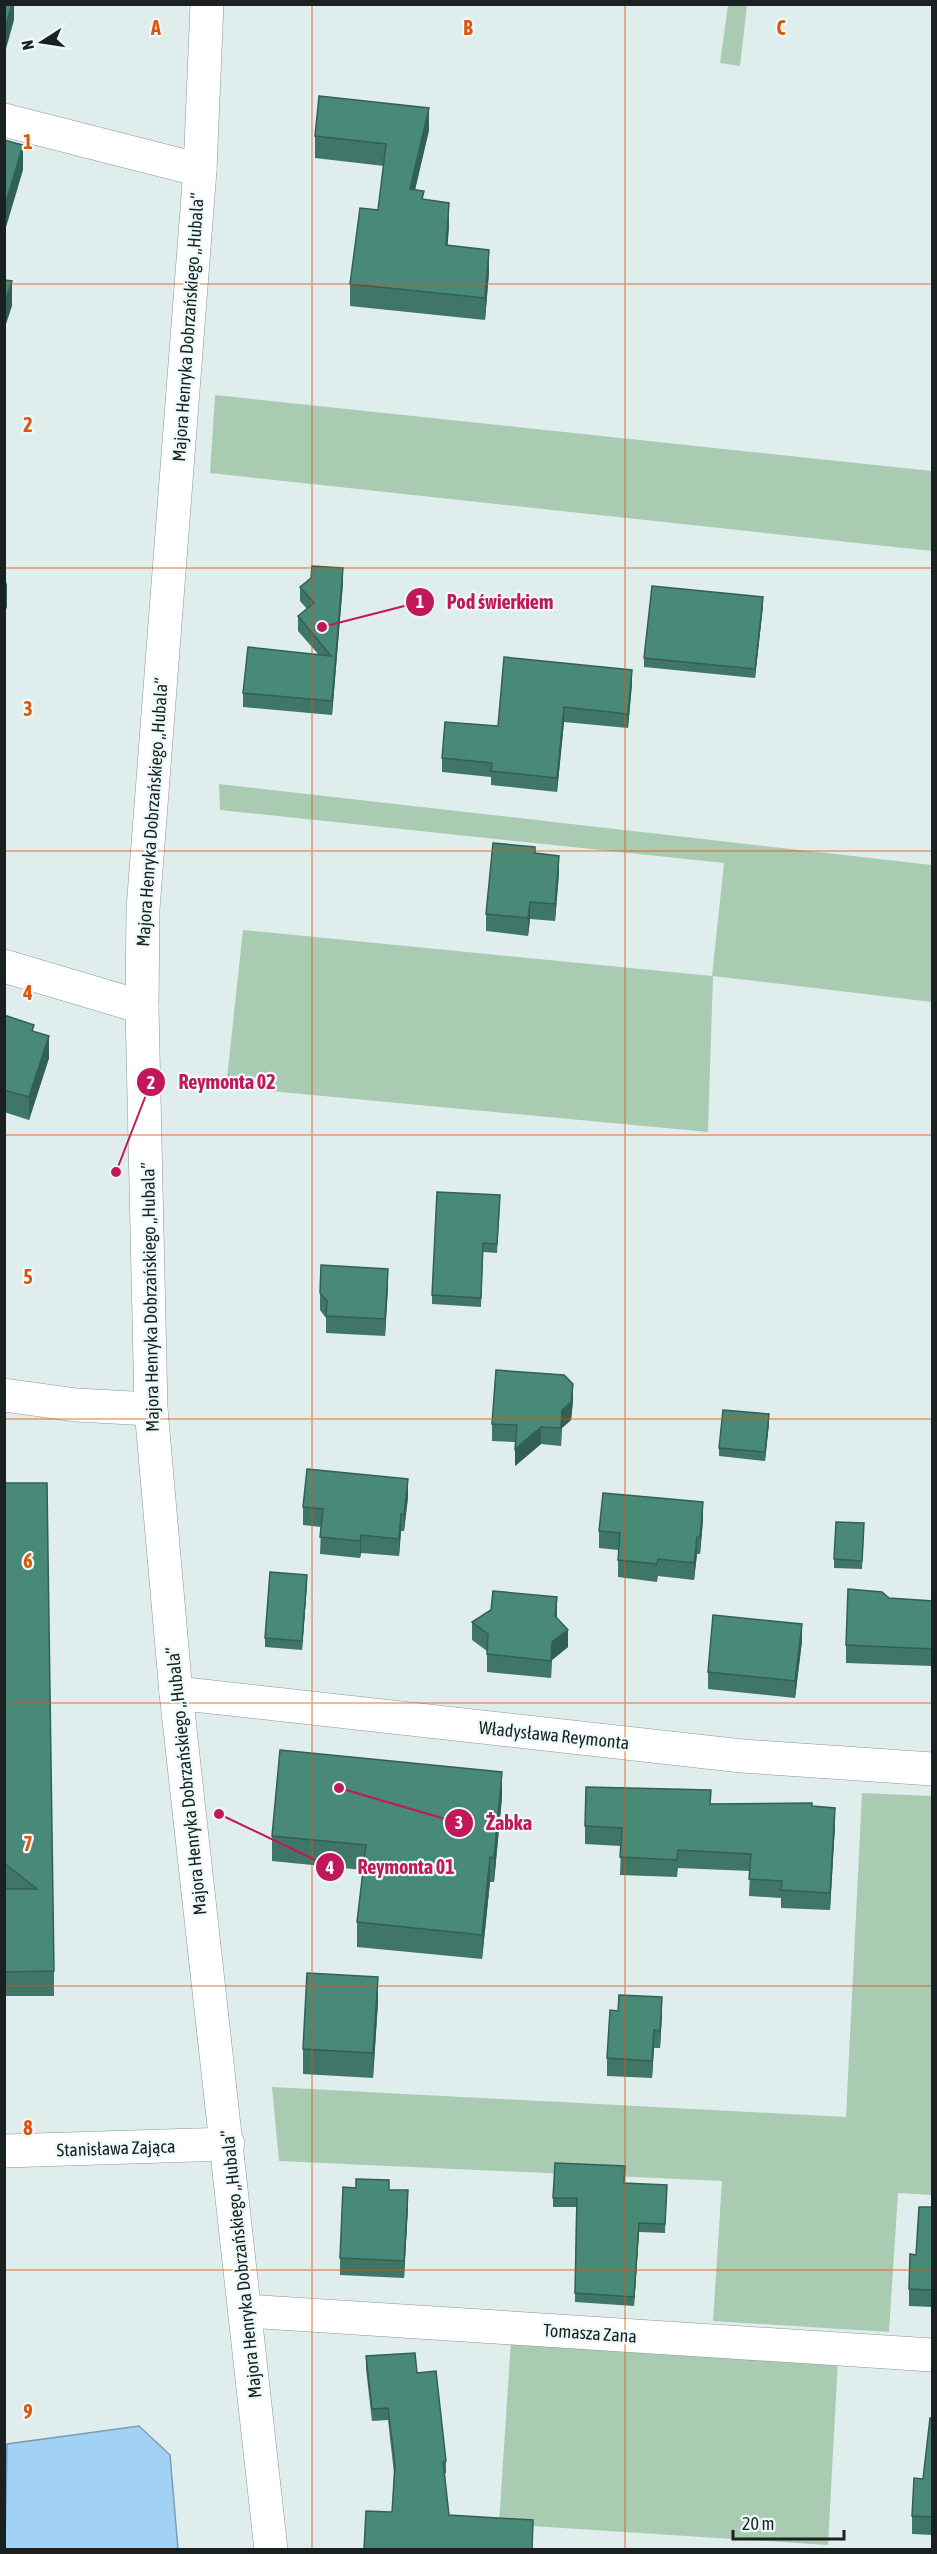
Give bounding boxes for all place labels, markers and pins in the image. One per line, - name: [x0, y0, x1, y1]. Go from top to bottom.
- callout: Pod świerkiem: [405, 583, 565, 621]
- callout: Reymonta 02: [136, 1063, 287, 1101]
- callout: Żabka: [444, 1804, 544, 1842]
- callout: Reymonta 01: [315, 1848, 466, 1886]

